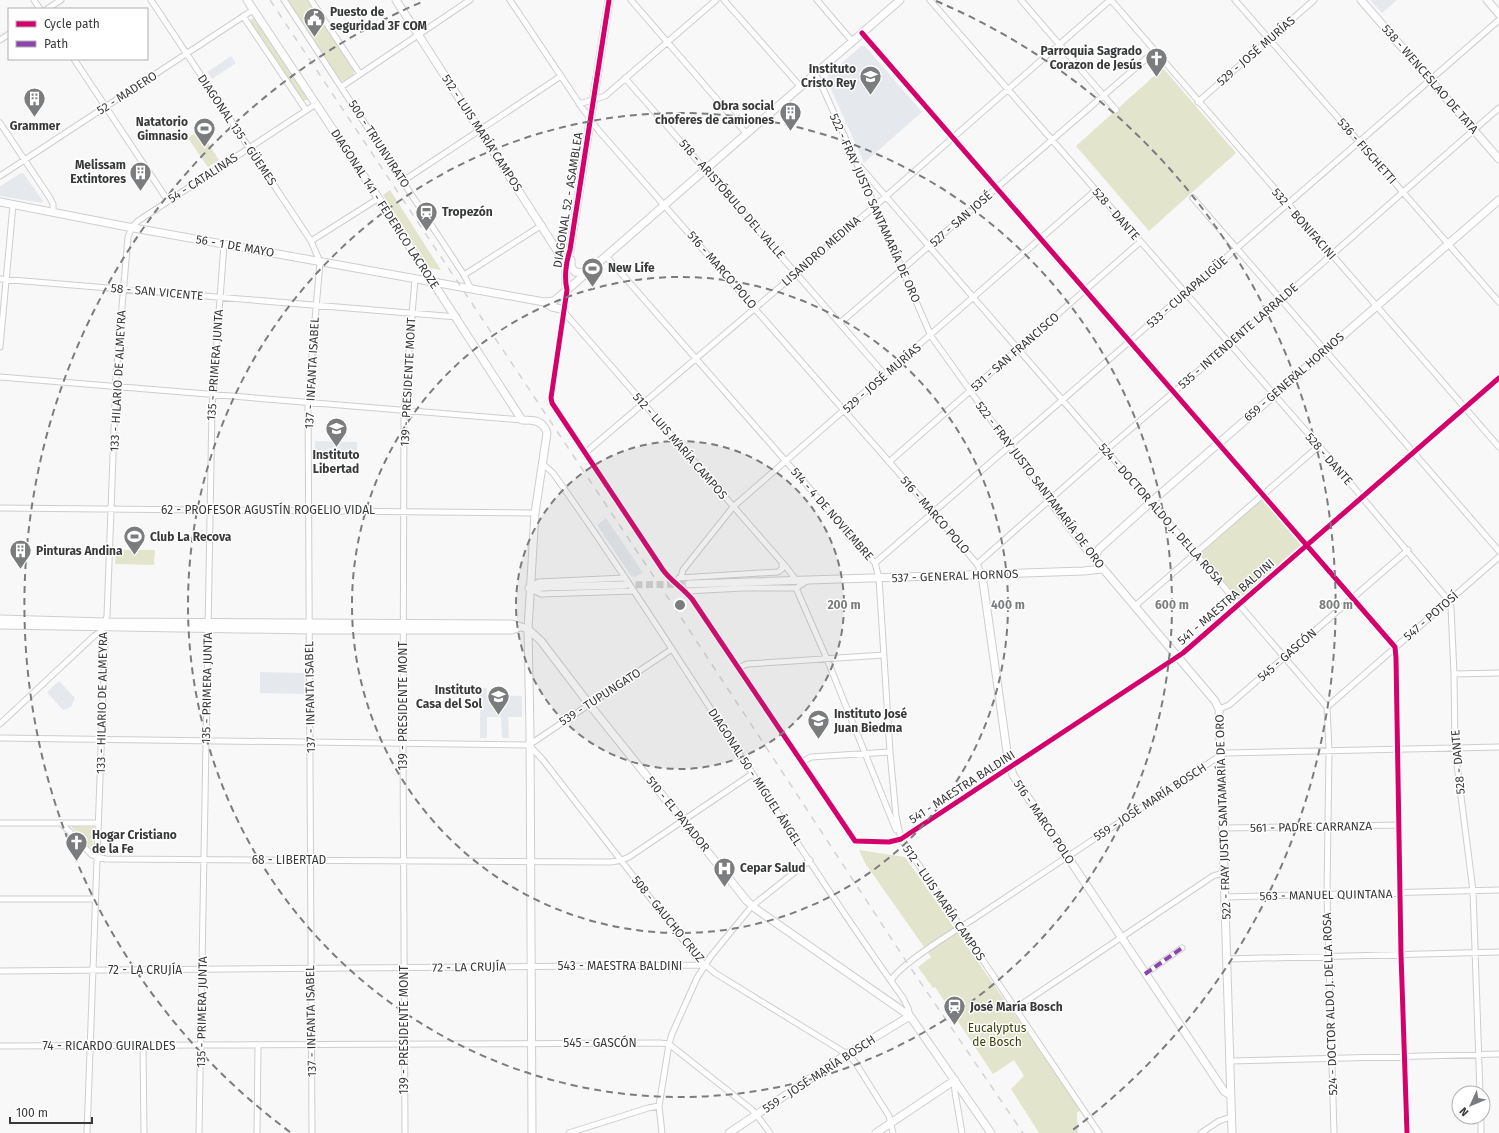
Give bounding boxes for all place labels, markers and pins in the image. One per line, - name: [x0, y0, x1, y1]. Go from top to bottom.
- place label: Puesto de seguridad 3F COM: [330, 5, 428, 33]
- public building icon: Puesto de seguridad 3F COM: [302, 6, 328, 39]
- place label: Parroquia Sagrado Corazon de Jesús: [1041, 44, 1142, 72]
- church icon: Parroquia Sagrado Corazon de Jesús: [1144, 45, 1170, 78]
- place label: Instituto Cristo Rey: [801, 62, 857, 90]
- school or university icon: Instituto Cristo Rey: [858, 63, 884, 96]
- building icon: Grammer: [22, 86, 48, 119]
- place label: Obra social choferes de camiones: [655, 99, 774, 127]
- building icon: Obra social choferes de camiones: [777, 100, 803, 133]
- place label: Natatorio Gimnasio: [136, 115, 188, 143]
- sports icon: Natatorio Gimnasio: [191, 116, 217, 149]
- place label: Grammer: [10, 119, 60, 133]
- place label: Melissam Extintores: [70, 158, 126, 186]
- building icon: Melissam Extintores: [128, 159, 154, 192]
- station icon: Tropezón: [413, 199, 439, 232]
- place label: Tropezón: [442, 205, 493, 219]
- sports icon: New Life: [580, 255, 606, 288]
- place label: New Life: [608, 261, 655, 275]
- school or university icon: Instituto Libertad: [323, 415, 349, 448]
- place label: Instituto Libertad: [312, 448, 360, 476]
- sports icon: Club La Recova: [122, 524, 148, 557]
- place label: Club La Recova: [150, 530, 232, 544]
- building icon: Pinturas Andina: [8, 538, 34, 571]
- place label: Pinturas Andina: [36, 544, 123, 558]
- centre of rings: [673, 598, 687, 612]
- place label: Instituto Casa del Sol: [416, 683, 482, 711]
- school or university icon: Instituto Casa del Sol: [485, 684, 511, 717]
- place label: Instituto José Juan Biedma: [833, 707, 908, 735]
- school or university icon: Instituto José Juan Biedma: [806, 708, 832, 741]
- place label: Hogar Cristiano de la Fe: [92, 828, 177, 856]
- church icon: Hogar Cristiano de la Fe: [64, 829, 90, 862]
- hospital icon: Cepar Salud: [712, 855, 738, 888]
- place label: Cepar Salud: [740, 861, 806, 875]
- station icon: José María Bosch: [942, 994, 968, 1027]
- place label: José María Bosch: [969, 1000, 1063, 1014]

